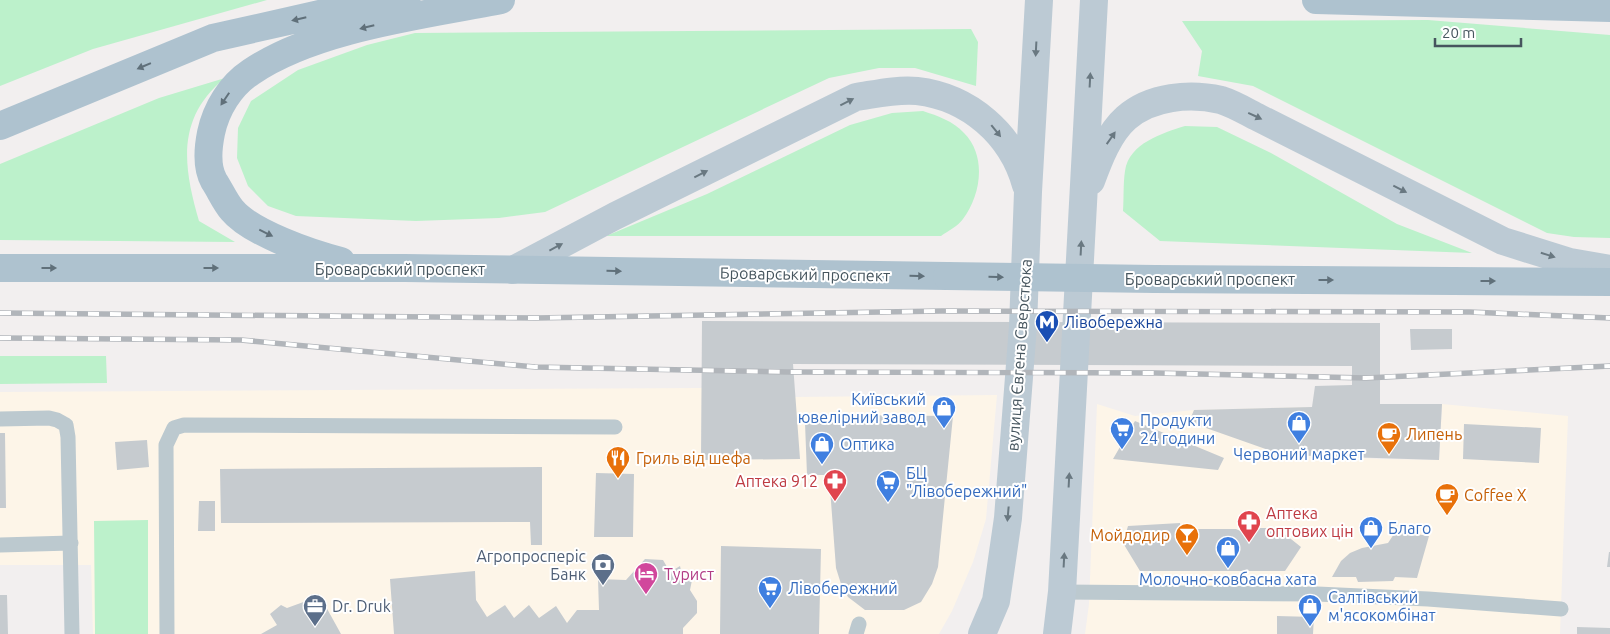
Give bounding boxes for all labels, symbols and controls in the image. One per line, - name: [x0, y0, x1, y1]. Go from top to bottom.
- one-way arrow: [291, 15, 306, 23]
- scale bar: [1435, 15, 1521, 47]
- one-way arrow: [360, 23, 375, 31]
- text: 20 m: [1442, 24, 1475, 41]
- one-way arrow: [1032, 41, 1040, 57]
- one-way arrow: [136, 63, 151, 70]
- one-way arrow: [1087, 71, 1095, 87]
- one-way arrow: [220, 92, 230, 106]
- one-way arrow: [840, 97, 854, 105]
- one-way arrow: [1248, 112, 1262, 120]
- one-way arrow: [991, 124, 1001, 138]
- one-way arrow: [1106, 131, 1116, 145]
- one-way arrow: [694, 170, 708, 178]
- one-way arrow: [1393, 184, 1408, 193]
- one-way arrow: [259, 229, 273, 237]
- one-way arrow: [1078, 240, 1086, 256]
- one-way arrow: [549, 243, 563, 251]
- one-way arrow: [1541, 252, 1556, 260]
- street label: вулиця Євгена Сверстюка: [1003, 258, 1035, 452]
- street label: Броварський проспект: [315, 260, 485, 278]
- one-way arrow: [41, 264, 57, 272]
- one-way arrow: [203, 264, 219, 272]
- street label: Броварський проспект: [720, 264, 890, 284]
- one-way arrow: [607, 268, 623, 276]
- street label: Броварський проспект: [1125, 270, 1295, 288]
- one-way arrow: [909, 272, 925, 280]
- one-way arrow: [988, 273, 1004, 281]
- one-way arrow: [1318, 276, 1334, 284]
- one-way arrow: [1481, 277, 1497, 285]
- metro station icon: Лівобережна: [1034, 309, 1060, 343]
- place label: Лівобережна: [1064, 313, 1163, 331]
- place label: Київський ювелірний завод: [798, 390, 926, 426]
- shop icon: Київський ювелірний завод: [931, 395, 957, 429]
- shop icon: Червоний маркет: [1286, 410, 1312, 444]
- place label: Продукти 24 години: [1140, 411, 1215, 447]
- supermarket icon: Продукти 24 години: [1109, 416, 1135, 450]
- cafe icon: Липень: [1376, 421, 1402, 455]
- place label: Липень: [1406, 425, 1462, 443]
- shop icon: Оптика: [809, 431, 835, 465]
- place label: Оптика: [840, 435, 895, 453]
- restaurant icon: Гриль від шефа: [605, 445, 631, 479]
- place label: Червоний маркет: [1233, 445, 1365, 463]
- place label: Гриль від шефа: [636, 449, 751, 467]
- place label: БЦ "Лівобережний": [906, 464, 1028, 500]
- pharmacy icon: Аптека 912: [822, 468, 848, 502]
- supermarket icon: БЦ "Лівобережний": [875, 469, 901, 503]
- place label: Аптека 912: [735, 472, 818, 490]
- one-way arrow: [1065, 472, 1073, 488]
- cafe icon: Coffee X: [1434, 482, 1460, 516]
- place label: Coffee X: [1464, 486, 1527, 504]
- place label: Аптека оптових цін: [1266, 504, 1354, 540]
- one-way arrow: [1004, 506, 1012, 522]
- pharmacy icon: Аптека оптових цін: [1236, 509, 1262, 543]
- shop icon: Благо: [1358, 515, 1384, 549]
- place label: Благо: [1388, 519, 1431, 537]
- bar icon: Мойдодир: [1174, 522, 1200, 556]
- place label: Мойдодир: [1090, 526, 1170, 544]
- shop icon: Молочно-ковбасна хата: [1215, 535, 1241, 569]
- place label: Агропросперіс Банк: [476, 547, 587, 583]
- bank icon: Агропросперіс Банк: [590, 552, 616, 586]
- one-way arrow: [1061, 552, 1069, 568]
- hotel icon: Турист: [633, 561, 659, 595]
- place label: Турист: [664, 565, 714, 583]
- place label: Молочно-ковбасна хата: [1139, 570, 1317, 588]
- supermarket icon: Лівобережний: [757, 575, 783, 609]
- place label: Лівобережний: [788, 579, 898, 597]
- place label: Салтівський м'ясокомбінат: [1328, 588, 1436, 624]
- office icon: Dr. Druk: [302, 593, 328, 627]
- shop icon: Салтівський м'ясокомбінат: [1297, 593, 1323, 627]
- place label: Dr. Druk: [332, 597, 391, 615]

